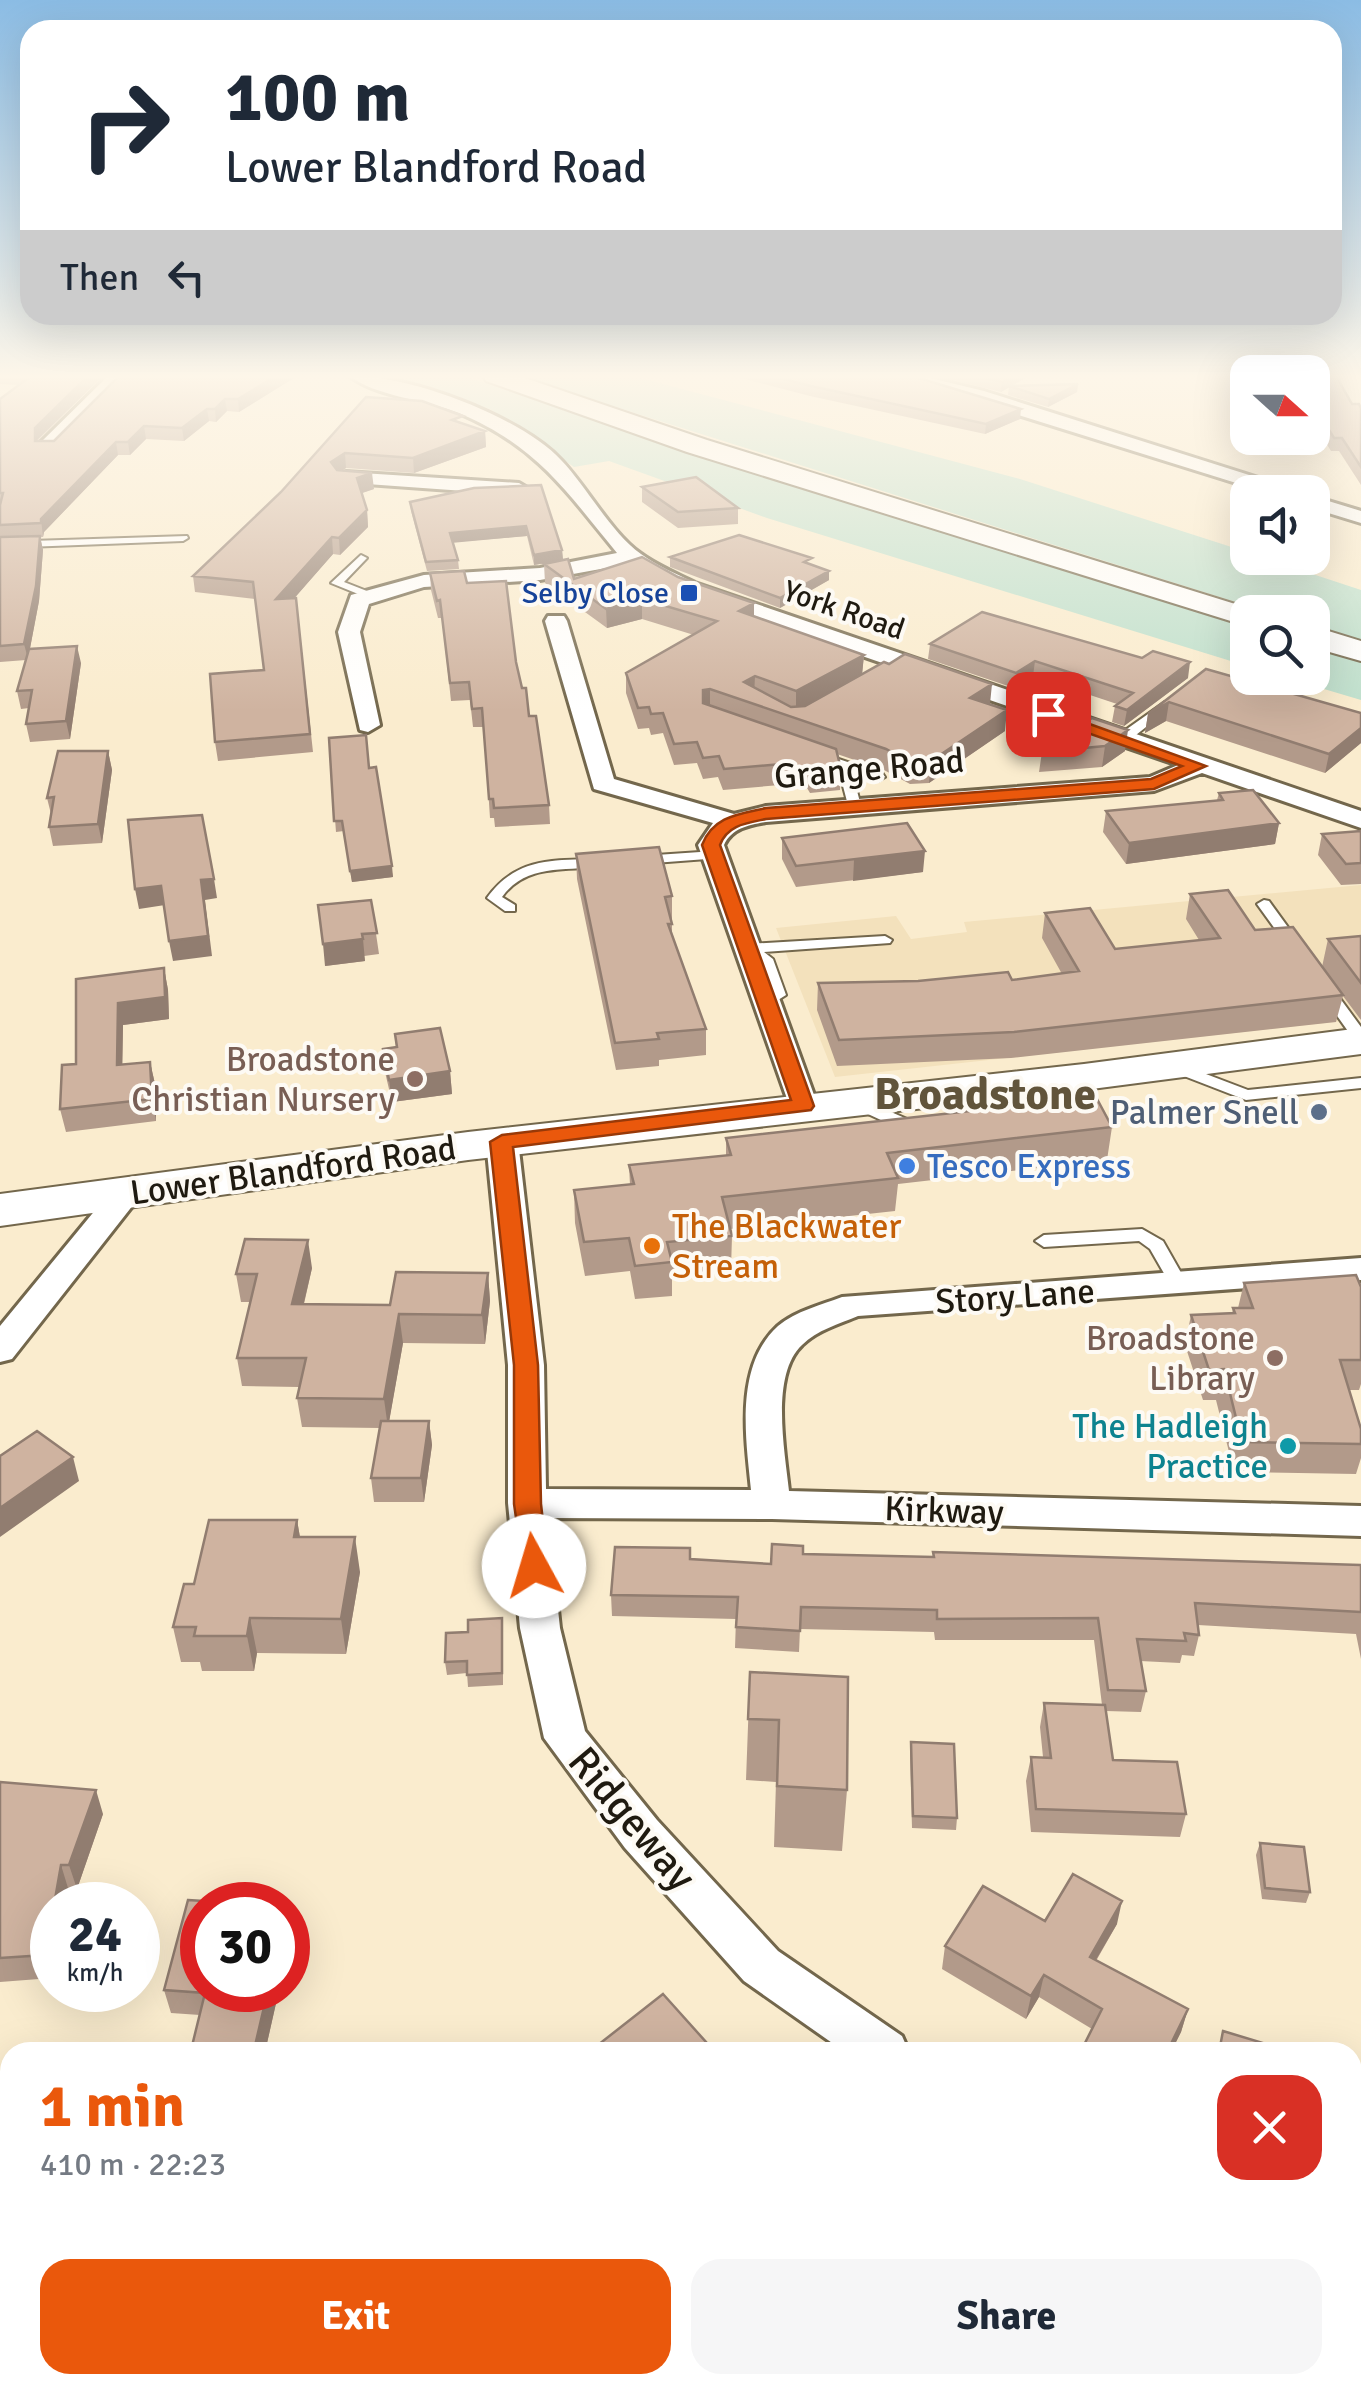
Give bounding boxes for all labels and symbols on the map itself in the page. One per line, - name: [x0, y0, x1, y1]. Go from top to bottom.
- north arrow: [1230, 355, 1330, 455]
- street label: York Road: [778, 572, 909, 648]
- place label: Selby Close: [522, 575, 669, 612]
- marker: Selby Close: [678, 582, 700, 604]
- pin: [1006, 672, 1091, 757]
- street label: Grange Road: [772, 739, 966, 798]
- place label: Broadstone Christian Nursery: [131, 1038, 395, 1121]
- district label: Broadstone: [874, 1067, 1096, 1122]
- marker: Broadstone Christian Nursery: [404, 1068, 426, 1090]
- place label: Palmer Snell: [1110, 1091, 1299, 1134]
- marker: Palmer Snell: [1308, 1101, 1330, 1123]
- street label: Lower Blandford Road: [127, 1126, 459, 1215]
- place label: Tesco Express: [927, 1145, 1131, 1188]
- marker: Tesco Express: [896, 1155, 918, 1177]
- place label: The Blackwater Stream: [672, 1205, 901, 1288]
- marker: The Blackwater Stream: [641, 1235, 663, 1257]
- street label: Story Lane: [934, 1269, 1096, 1324]
- place label: Broadstone Library: [1086, 1317, 1255, 1400]
- marker: Broadstone Library: [1264, 1347, 1286, 1369]
- place label: The Hadleigh Practice: [1072, 1405, 1268, 1488]
- marker: The Hadleigh Practice: [1277, 1435, 1299, 1457]
- street label: Kirkway: [884, 1487, 1004, 1534]
- position arrow: [482, 1514, 586, 1618]
- street label: Ridgeway: [557, 1737, 707, 1901]
- speed limit sign: 30: [180, 1882, 310, 2012]

